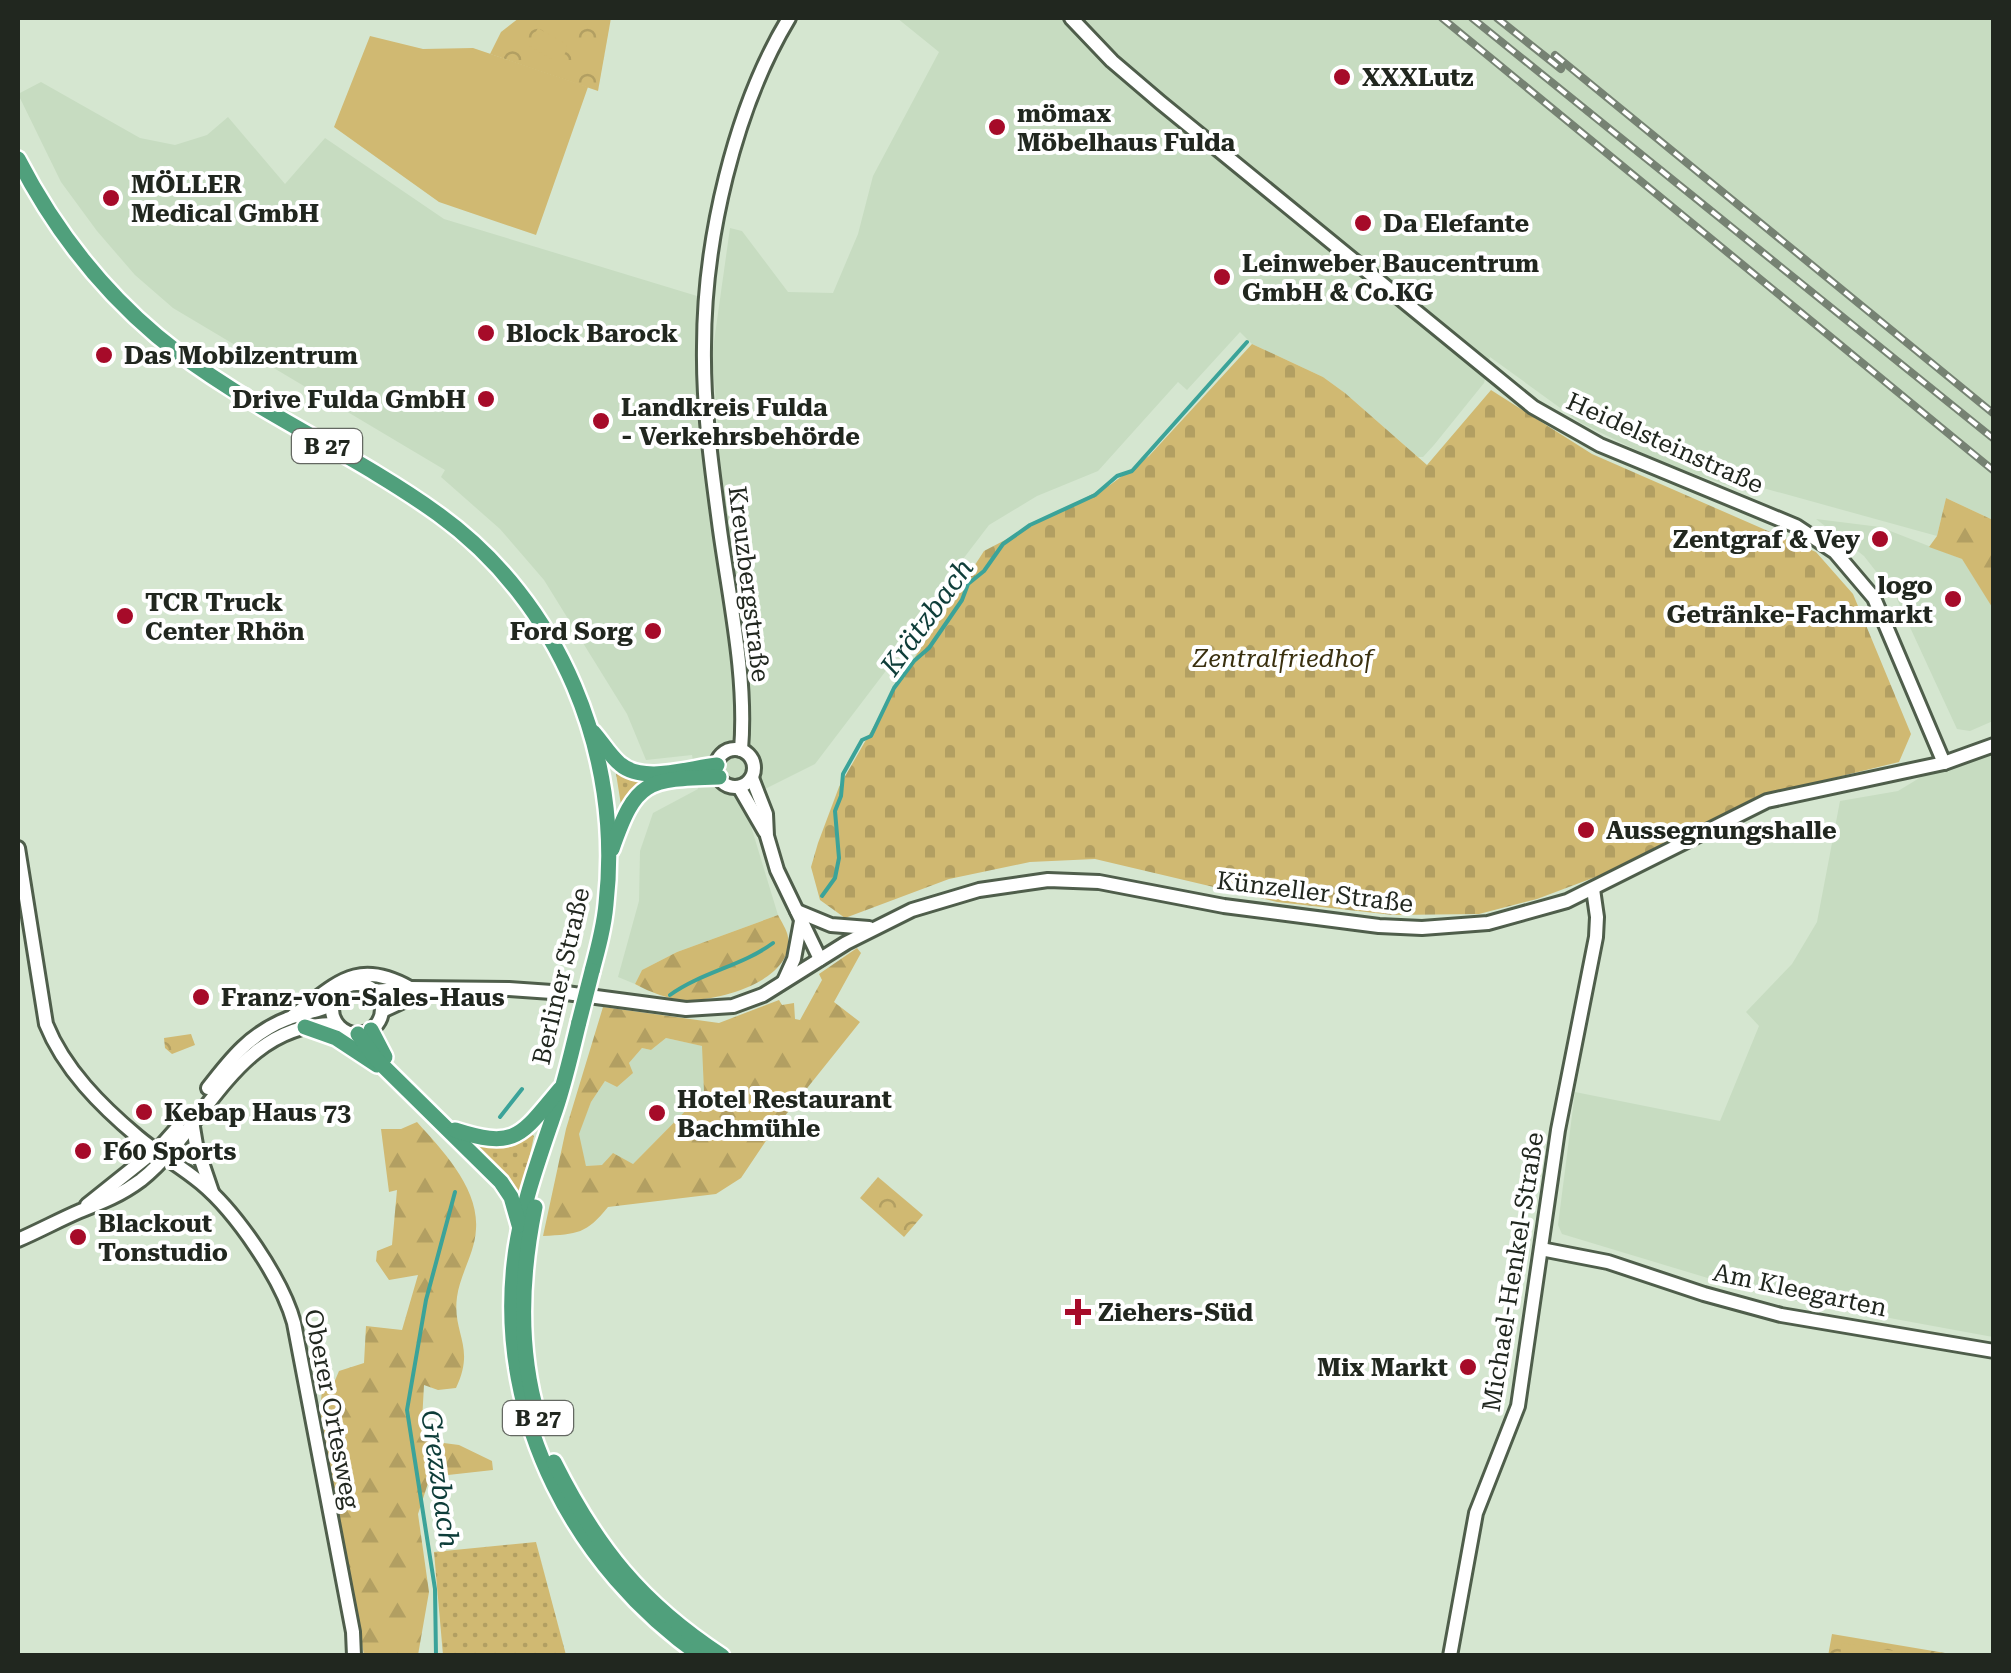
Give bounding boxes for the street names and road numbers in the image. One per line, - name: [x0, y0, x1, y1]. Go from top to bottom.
- street label: Heidelsteinstraße: [1562, 387, 1768, 499]
- road number: B 27: [292, 429, 362, 463]
- street label: Kreuzbergstraße: [723, 484, 775, 684]
- street label: Künzeller Straße: [1215, 866, 1415, 918]
- street label: Berliner Straße: [527, 885, 595, 1067]
- street label: Michael-Henkel-Straße: [1477, 1130, 1549, 1414]
- street label: Am Kleegarten: [1710, 1257, 1890, 1323]
- street label: Oberer Ortesweg: [298, 1307, 366, 1512]
- road number: B 27: [503, 1401, 573, 1435]

